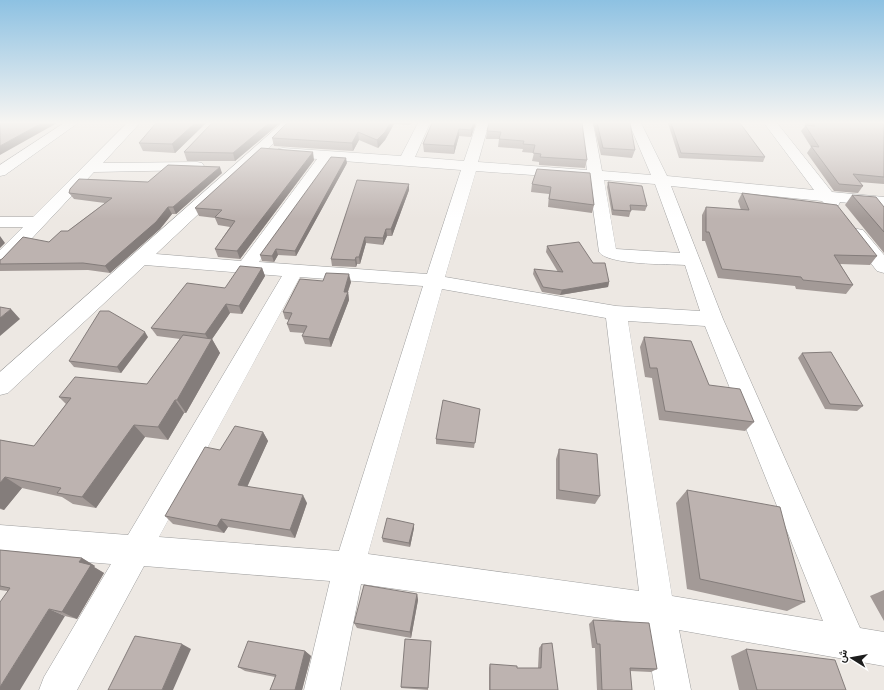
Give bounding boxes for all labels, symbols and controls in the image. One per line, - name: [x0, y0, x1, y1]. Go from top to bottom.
- north arrow: [832, 638, 872, 678]
- text: ش: [835, 648, 850, 664]

